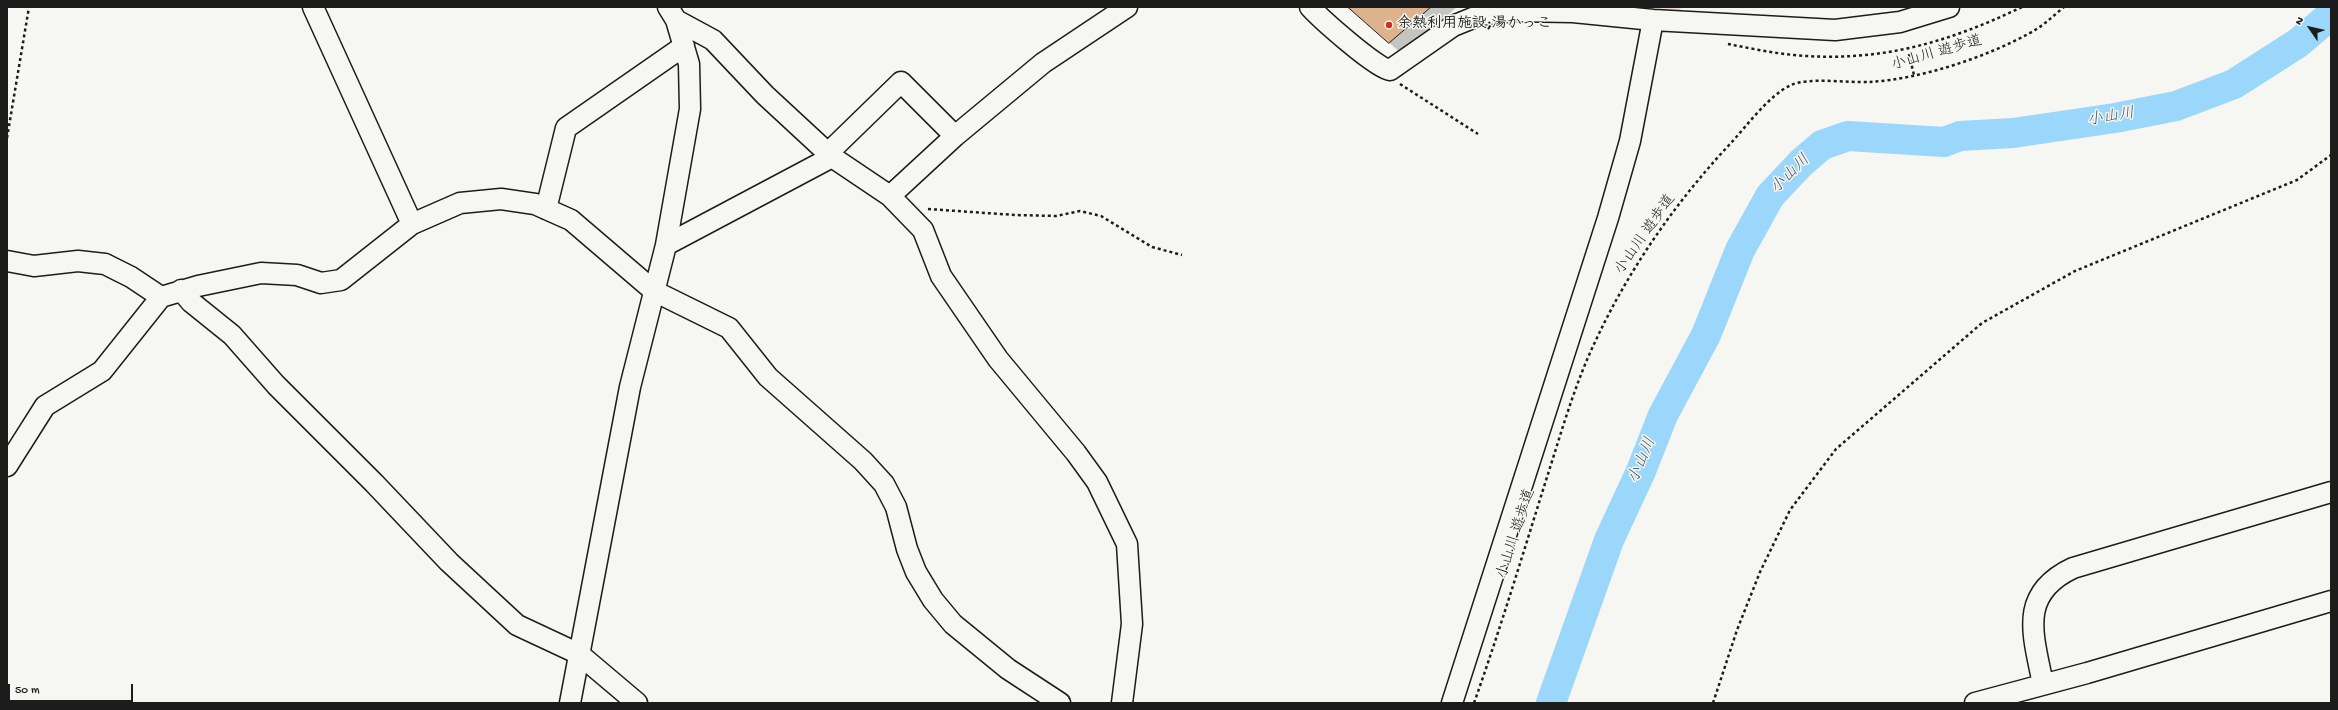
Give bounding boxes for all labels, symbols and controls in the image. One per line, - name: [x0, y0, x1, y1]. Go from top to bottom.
- north arrow: [2290, 8, 2330, 48]
- text: N: [2293, 15, 2307, 28]
- place label: 余熱利用施設;湯かっこ: [1397, 16, 1552, 34]
- marker: 余熱利用施設;湯かっこ: [1384, 20, 1394, 30]
- street label: 小山川 遊歩道: [1890, 32, 1984, 76]
- water label: 小山川: [2086, 105, 2136, 131]
- water label: 小山川: [1767, 151, 1815, 199]
- street label: 小山川 遊歩道: [1612, 192, 1680, 278]
- water label: 小山川: [1625, 435, 1661, 487]
- street label: 小山川 遊歩道: [1494, 487, 1540, 581]
- scale bar: [10, 676, 135, 702]
- text: 50 m: [15, 684, 40, 698]

